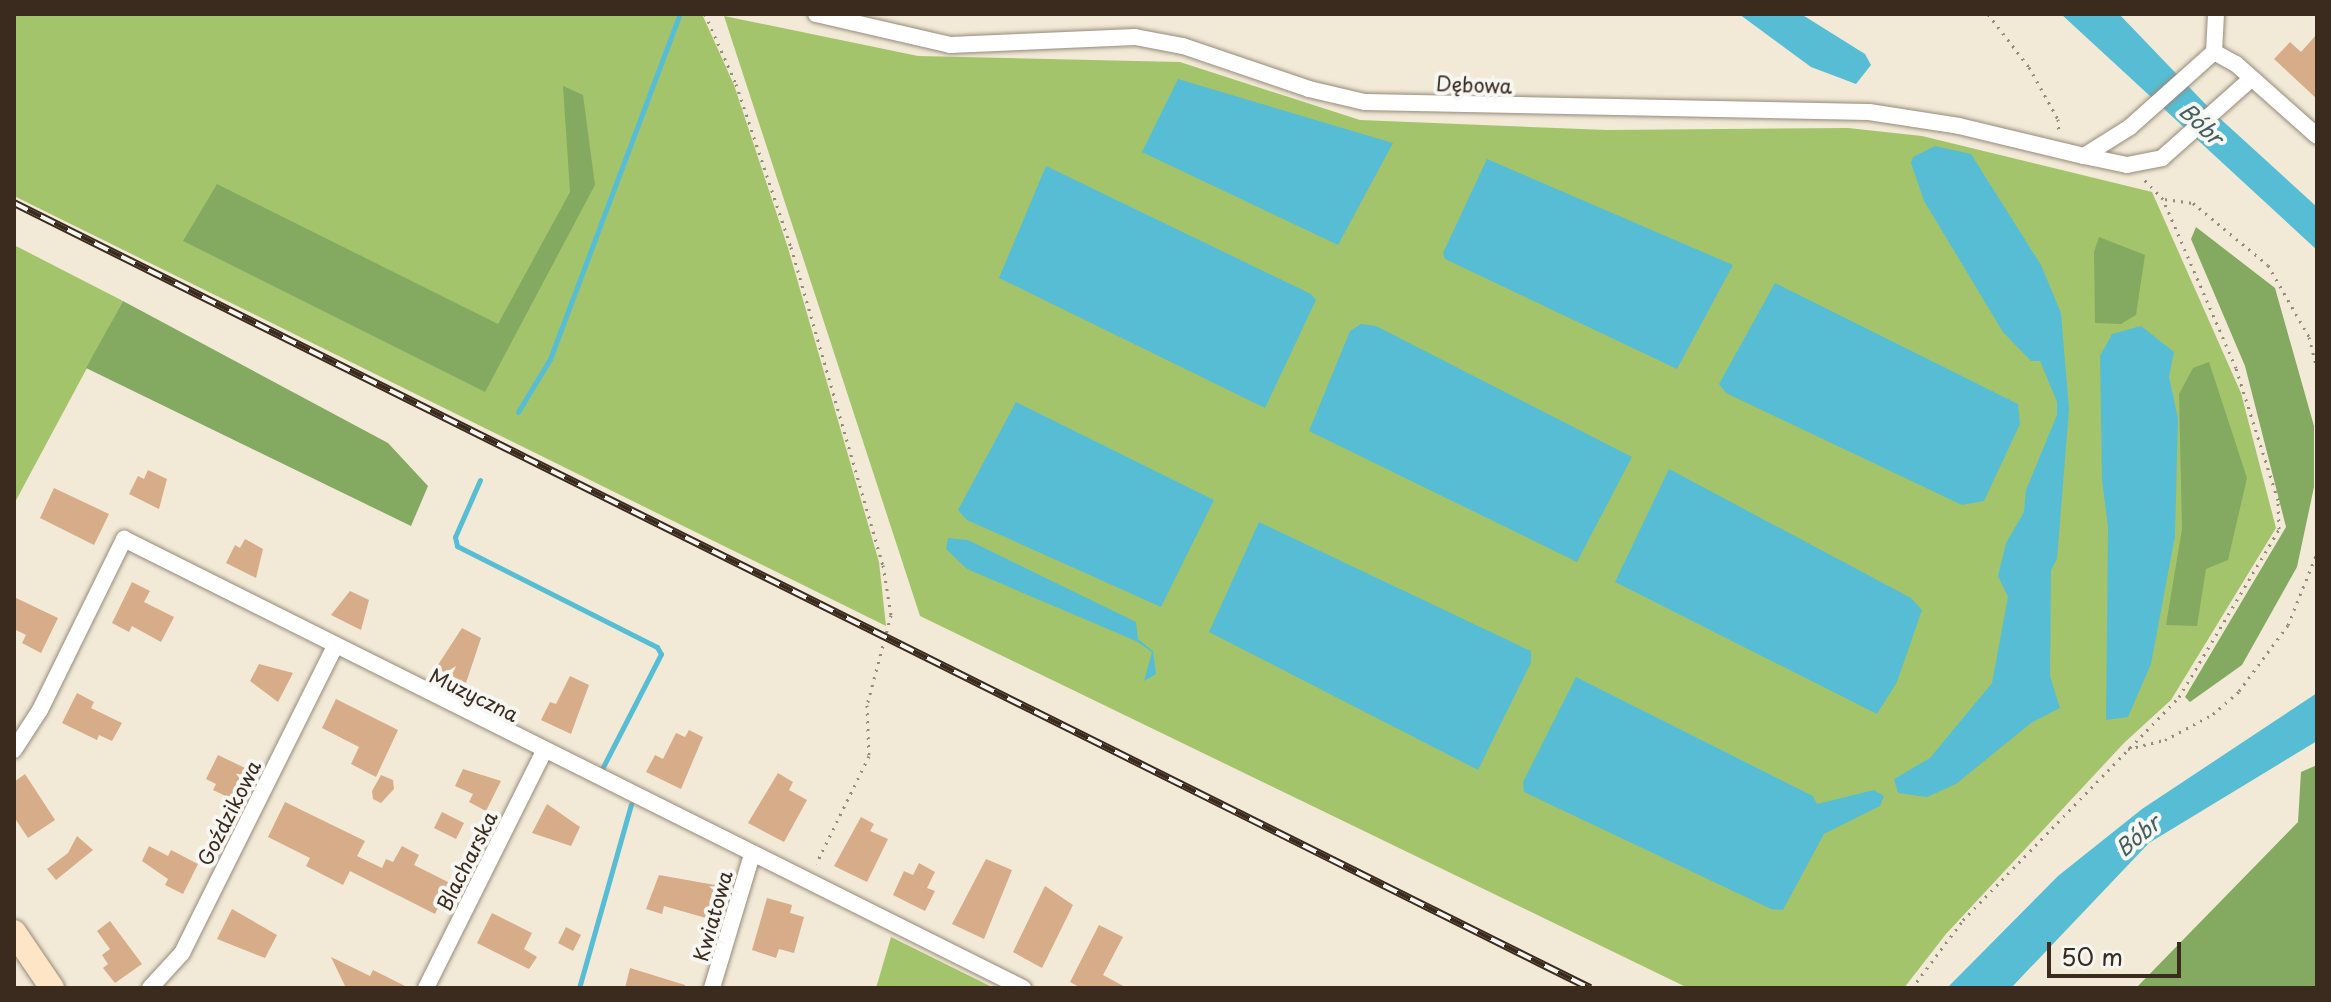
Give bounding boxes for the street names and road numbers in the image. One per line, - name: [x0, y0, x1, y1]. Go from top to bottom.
- street label: Dębowa: [1435, 72, 1513, 98]
- street label: Muzyczna: [426, 663, 522, 727]
- street label: Goździkowa: [192, 756, 266, 870]
- street label: Blacharska: [432, 807, 502, 915]
- street label: Kwiatowa: [689, 868, 737, 964]

